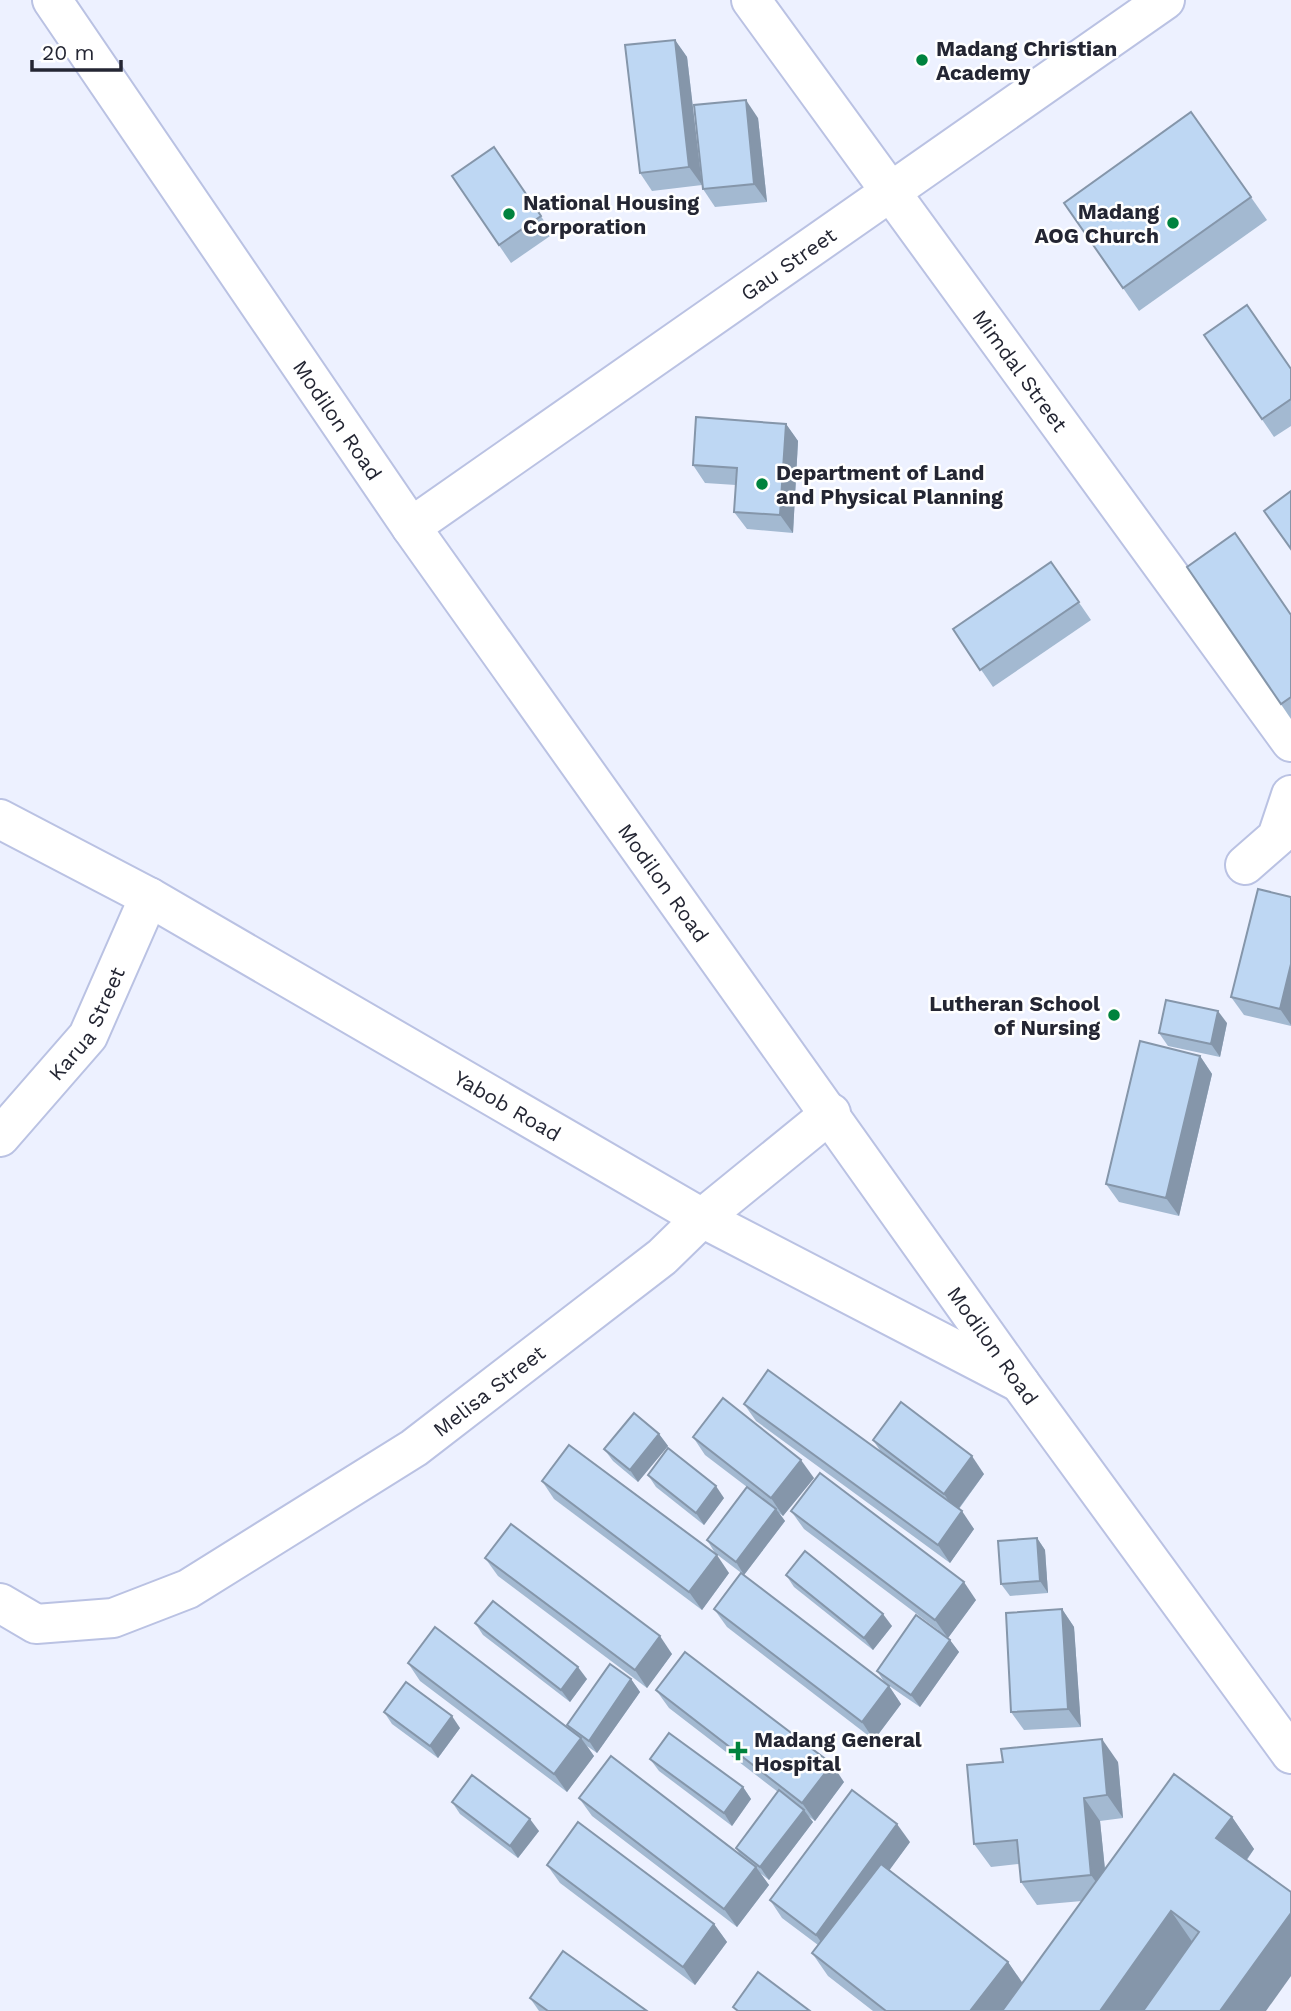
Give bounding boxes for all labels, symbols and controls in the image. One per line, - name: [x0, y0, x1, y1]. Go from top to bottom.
- scale bar: [32, 28, 121, 72]
- place label: Madang Christian Academy: [936, 36, 1117, 85]
- text: 20 m: [42, 40, 94, 65]
- marker: Madang Christian Academy: [914, 52, 930, 68]
- place label: National Housing Corporation: [523, 190, 699, 239]
- place label: Madang AOG Church: [1034, 199, 1159, 248]
- marker: National Housing Corporation: [501, 206, 517, 222]
- marker: Madang AOG Church: [1165, 215, 1181, 231]
- street label: Gau Street: [736, 221, 841, 305]
- street label: Mimdal Street: [968, 304, 1073, 436]
- street label: Modilon Road: [288, 355, 388, 485]
- place label: Department of Land and Physical Planning: [776, 460, 1003, 509]
- marker: Department of Land and Physical Planning: [754, 476, 770, 492]
- street label: Modilon Road: [613, 818, 715, 947]
- street label: Karua Street: [43, 963, 129, 1085]
- place label: Lutheran School of Nursing: [929, 991, 1100, 1040]
- marker: Lutheran School of Nursing: [1106, 1007, 1122, 1023]
- street label: Yabob Road: [450, 1064, 566, 1146]
- street label: Modilon Road: [943, 1281, 1044, 1409]
- street label: Melisa Street: [428, 1339, 550, 1442]
- place label: Madang General Hospital: [754, 1727, 922, 1776]
- marker: Madang General Hospital: [728, 1741, 748, 1761]

